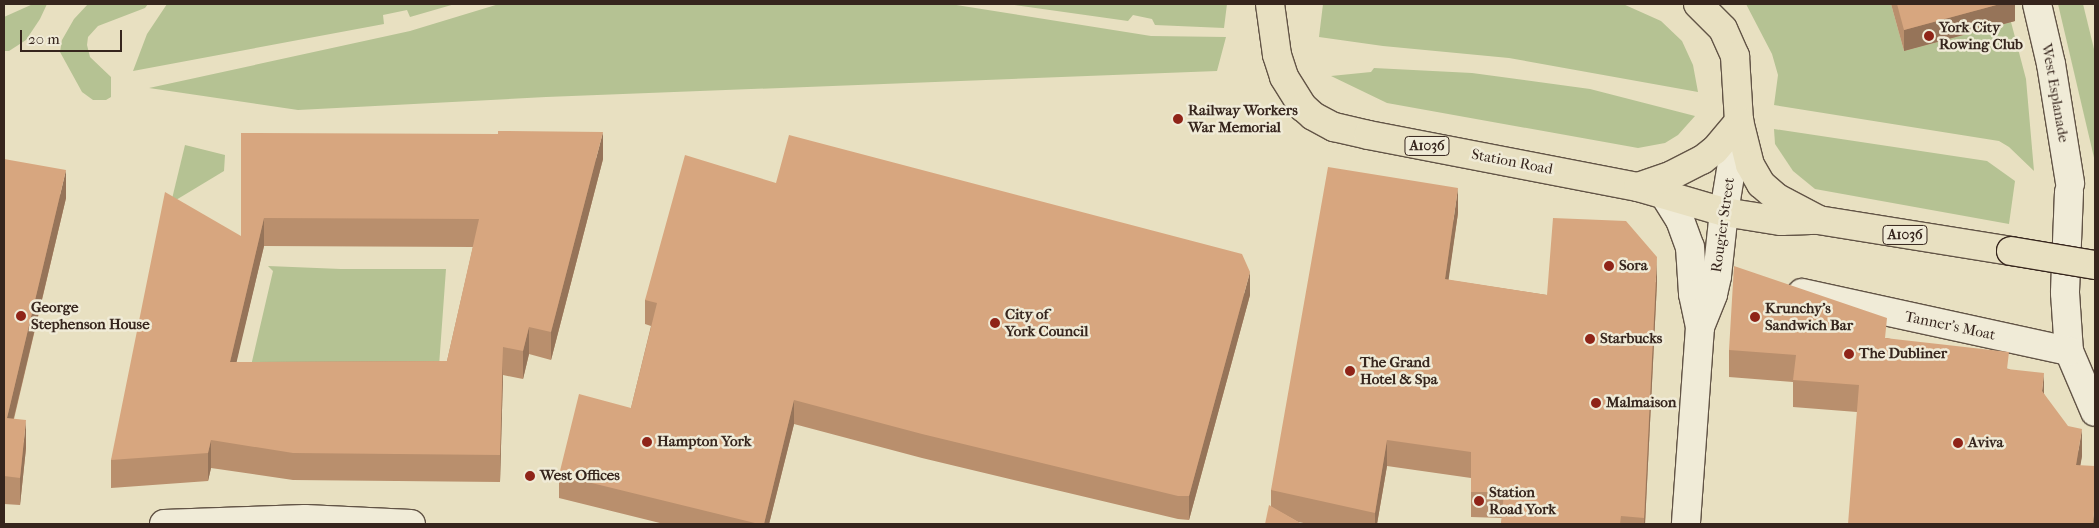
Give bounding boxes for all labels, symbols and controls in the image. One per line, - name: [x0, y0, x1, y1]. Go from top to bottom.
- place label: York City Rowing Club: [1939, 18, 2023, 53]
- scale bar: [22, 20, 125, 52]
- text: 20 m: [28, 30, 60, 48]
- marker: York City Rowing Club: [1923, 30, 1935, 42]
- street label: West Esplanade: [2037, 42, 2073, 144]
- place label: Railway Workers War Memorial: [1188, 101, 1298, 136]
- marker: Railway Workers War Memorial: [1172, 113, 1184, 125]
- road number: A1036: [1403, 134, 1451, 158]
- street label: Station Road: [1470, 145, 1554, 179]
- street label: Rougier Street: [1707, 176, 1739, 274]
- road number: A1036: [1881, 224, 1929, 246]
- place label: Sora: [1619, 257, 1648, 275]
- marker: Sora: [1603, 260, 1615, 272]
- place label: George Stephenson House: [31, 298, 150, 333]
- place label: Krunchy's Sandwich Bar: [1765, 299, 1853, 334]
- place label: City of York Council: [1005, 305, 1088, 340]
- street label: Tanner's Moat: [1903, 308, 1997, 344]
- marker: George Stephenson House: [15, 310, 27, 322]
- marker: Krunchy's Sandwich Bar: [1749, 311, 1761, 323]
- marker: City of York Council: [989, 317, 1001, 329]
- place label: Starbucks: [1600, 330, 1662, 348]
- marker: Starbucks: [1584, 333, 1596, 345]
- place label: The Dubliner: [1859, 345, 1947, 363]
- marker: The Dubliner: [1843, 348, 1855, 360]
- place label: The Grand Hotel & Spa: [1360, 353, 1438, 388]
- marker: The Grand Hotel & Spa: [1344, 365, 1356, 377]
- place label: Malmaison: [1606, 394, 1676, 412]
- marker: Malmaison: [1590, 397, 1602, 409]
- place label: Hampton York: [657, 433, 752, 451]
- place label: Aviva: [1968, 434, 2003, 452]
- marker: Hampton York: [641, 436, 653, 448]
- marker: Aviva: [1952, 437, 1964, 449]
- place label: West Offices: [540, 467, 620, 485]
- marker: West Offices: [524, 470, 536, 482]
- place label: Station Road York: [1489, 483, 1556, 518]
- marker: Station Road York: [1473, 495, 1485, 507]

